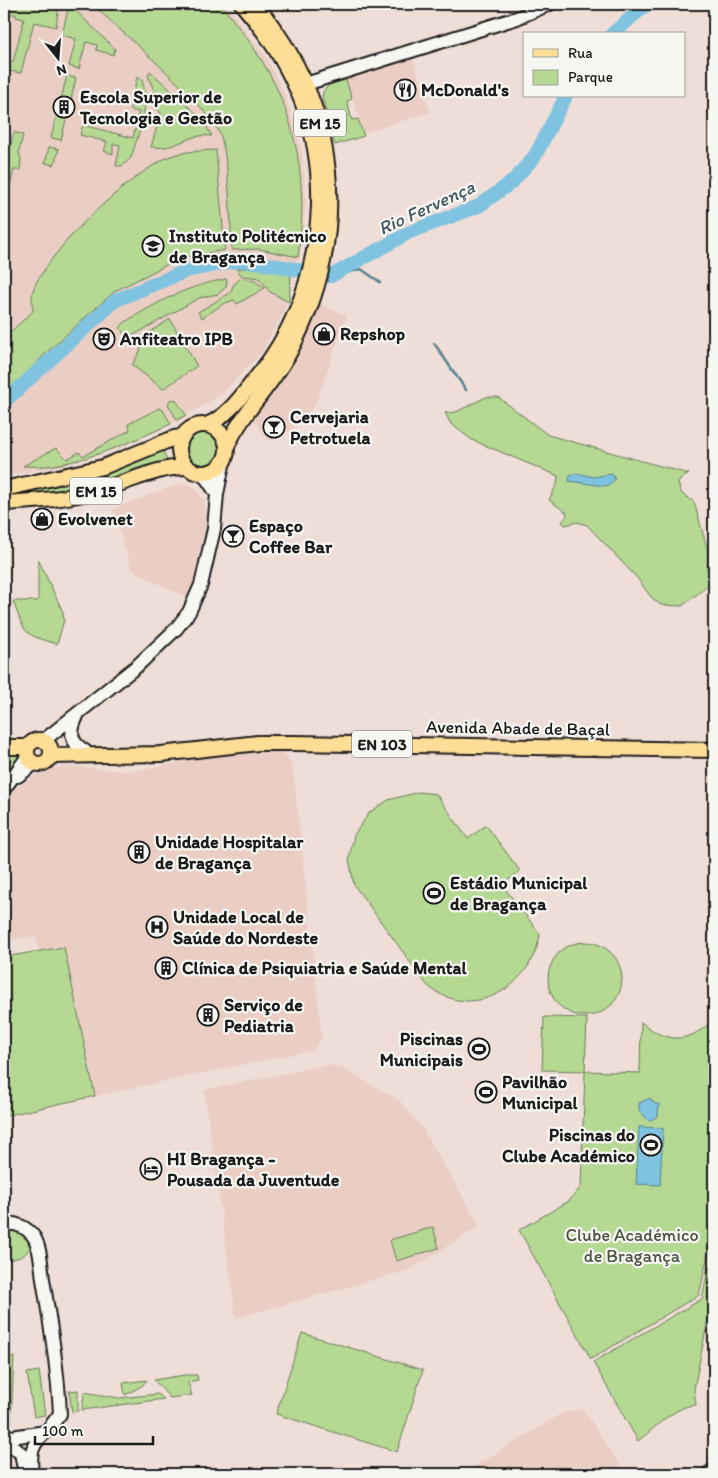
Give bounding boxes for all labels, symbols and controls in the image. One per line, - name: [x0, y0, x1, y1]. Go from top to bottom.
- north arrow: [32, 32, 82, 82]
- legend: [523, 32, 686, 98]
- text: Rua: [568, 44, 593, 62]
- text: N: [55, 60, 69, 79]
- text: Parque: [568, 68, 613, 86]
- restaurant icon: McDonald's: [393, 78, 417, 102]
- place label: McDonald's: [421, 79, 509, 101]
- place label: Escola Superior de Tecnologia e Gestão: [79, 86, 232, 129]
- building icon: Escola Superior de Tecnologia e Gestão: [52, 95, 76, 119]
- road number: EM 15: [294, 110, 346, 136]
- water label: Rio Fervença: [374, 175, 479, 240]
- place label: Instituto Politécnico de Bragança: [169, 225, 326, 268]
- school or university icon: Instituto Politécnico de Bragança: [141, 234, 165, 258]
- shop icon: Repshop: [312, 322, 336, 346]
- place label: Repshop: [340, 323, 406, 345]
- theatre icon: Anfiteatro IPB: [92, 327, 116, 351]
- place label: Anfiteatro IPB: [119, 328, 233, 350]
- place label: Cervejaria Petrotuela: [290, 406, 370, 449]
- bar icon: Cervejaria Petrotuela: [262, 415, 286, 439]
- road number: EM 15: [70, 478, 122, 504]
- shop icon: Evolvenet: [30, 507, 54, 531]
- place label: Evolvenet: [58, 508, 133, 530]
- place label: Espaço Coffee Bar: [249, 515, 333, 558]
- bar icon: Espaço Coffee Bar: [221, 524, 245, 548]
- street label: Avenida Abade de Baçal: [426, 715, 610, 741]
- road number: EN 103: [352, 731, 412, 758]
- place label: Unidade Hospitalar de Bragança: [155, 831, 304, 874]
- building icon: Unidade Hospitalar de Bragança: [127, 840, 151, 864]
- place label: Estádio Municipal de Bragança: [450, 872, 588, 915]
- sports icon: Estádio Municipal de Bragança: [422, 881, 446, 905]
- place label: Unidade Local de Saúde do Nordeste: [173, 906, 319, 949]
- hospital icon: Unidade Local de Saúde do Nordeste: [145, 915, 169, 939]
- building icon: Clínica de Psiquiatria e Saúde Mental: [154, 956, 178, 980]
- place label: Clínica de Psiquiatria e Saúde Mental: [182, 957, 467, 979]
- place label: Serviço de Pediatria: [224, 994, 303, 1037]
- building icon: Serviço de Pediatria: [196, 1003, 220, 1027]
- place label: Piscinas Municipais: [380, 1028, 463, 1071]
- sports icon: Piscinas Municipais: [467, 1037, 491, 1061]
- place label: Pavilhão Municipal: [502, 1071, 579, 1114]
- sports icon: Pavilhão Municipal: [474, 1080, 498, 1104]
- place label: Piscinas do Clube Académico: [502, 1124, 635, 1167]
- sports icon: Piscinas do Clube Académico: [639, 1133, 663, 1157]
- place label: HI Bragança - Pousada da Juventude: [167, 1148, 340, 1191]
- hotel icon: HI Bragança - Pousada da Juventude: [139, 1157, 163, 1181]
- park label: Clube Académico de Bragança: [565, 1224, 699, 1267]
- scale bar: [35, 1413, 152, 1445]
- text: 100 m: [42, 1422, 84, 1440]

